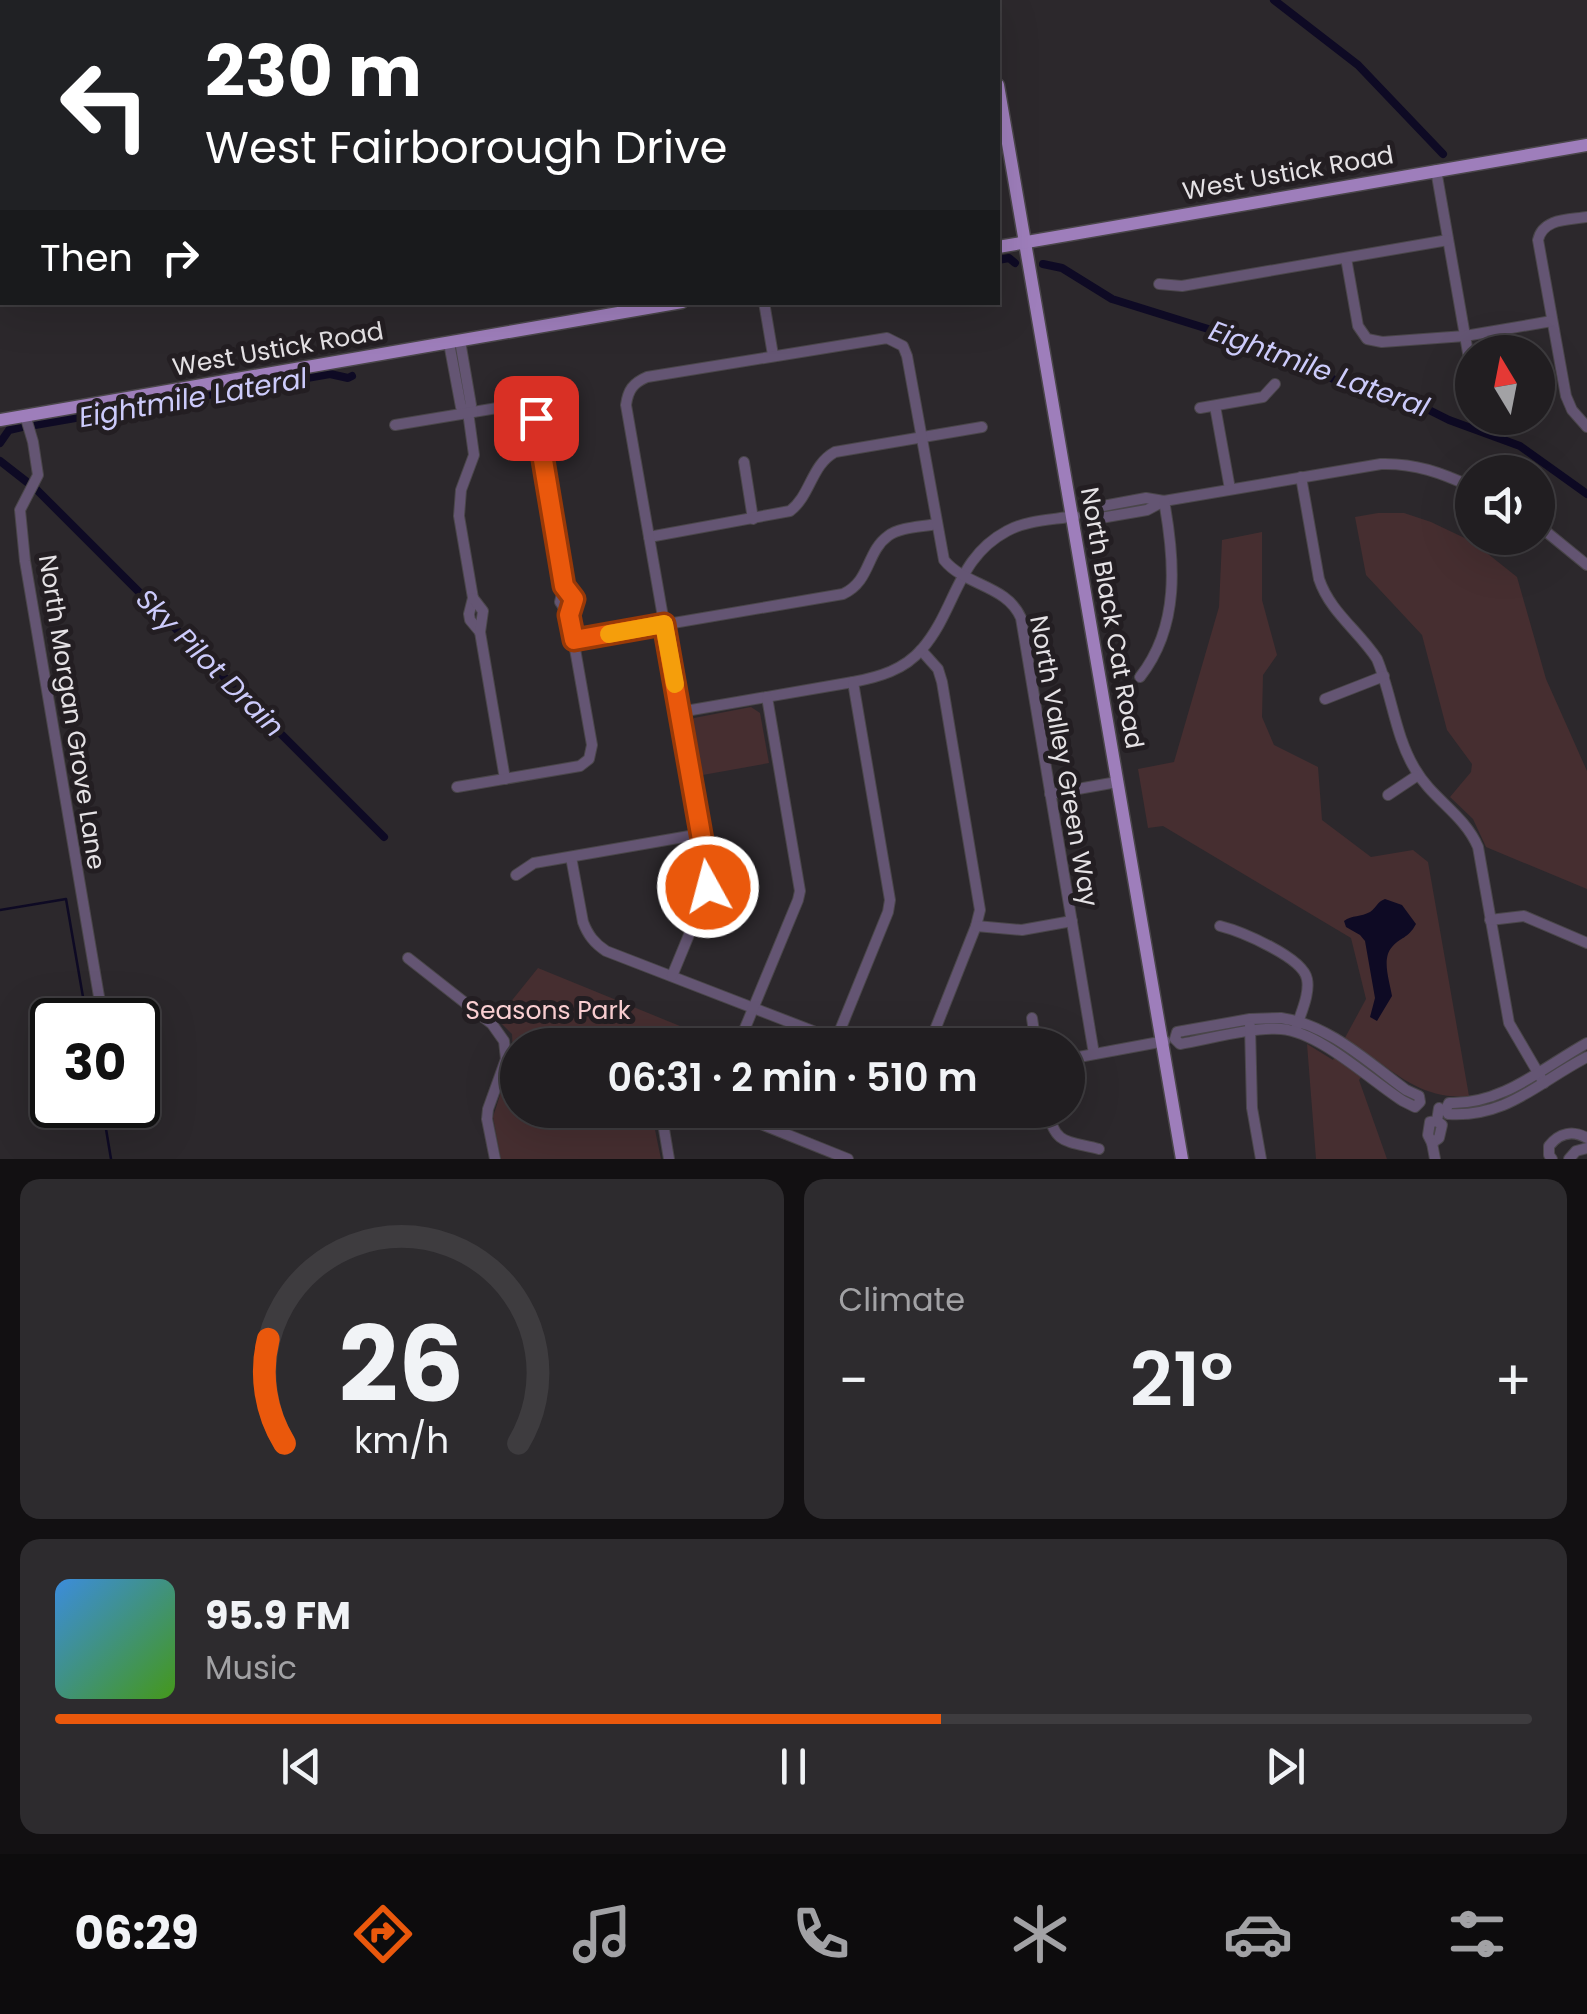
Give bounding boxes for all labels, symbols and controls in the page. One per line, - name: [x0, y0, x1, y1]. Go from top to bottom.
- text: 230 m: [205, 22, 422, 121]
- icon: left: [40, 40, 170, 170]
- text: West Fairborough Drive: [205, 116, 727, 179]
- street label: West Ustick Road: [1180, 137, 1396, 209]
- icon: right: [153, 230, 208, 285]
- text: Then: [40, 231, 133, 284]
- water label: Eightmile Lateral: [1204, 311, 1435, 427]
- street label: West Ustick Road: [170, 313, 386, 385]
- north arrow: [1455, 335, 1555, 435]
- map controls: [1455, 335, 1555, 555]
- water label: Eightmile Lateral: [76, 359, 310, 437]
- pin: [494, 376, 579, 461]
- icon: arrive: [509, 391, 564, 446]
- button: sound: [1455, 455, 1555, 555]
- street label: North Black Cat Road: [1072, 485, 1152, 751]
- street label: North Morgan Grove Lane: [30, 552, 114, 872]
- water label: Sky Pilot Drain: [127, 580, 293, 746]
- street label: North Valley Green Way: [1021, 613, 1107, 909]
- position arrow: [656, 835, 760, 939]
- park label: Seasons Park: [465, 993, 631, 1028]
- speed limit sign: 30: [30, 998, 160, 1128]
- text: 06:31 · 2 min · 510 m: [607, 1051, 978, 1104]
- text: Climate: [839, 1277, 965, 1322]
- text: 26: [339, 1292, 465, 1437]
- text: 21°: [1130, 1327, 1233, 1432]
- text: −: [839, 1342, 869, 1419]
- text: +: [1494, 1342, 1532, 1419]
- text: km/h: [354, 1415, 449, 1466]
- text: 95.9 FM: [205, 1589, 351, 1642]
- text: Music: [205, 1645, 297, 1690]
- icon: previous: [274, 1739, 329, 1794]
- icon: pause: [766, 1739, 821, 1794]
- icon: next: [1258, 1739, 1313, 1794]
- icon: directions: [348, 1899, 418, 1969]
- icon: music: [567, 1899, 637, 1969]
- icon: phone: [786, 1899, 856, 1969]
- icon: climate: [1005, 1899, 1075, 1969]
- icon: car: [1223, 1899, 1293, 1969]
- icon: filters: [1442, 1899, 1512, 1969]
- text: 06:29: [74, 1902, 199, 1965]

